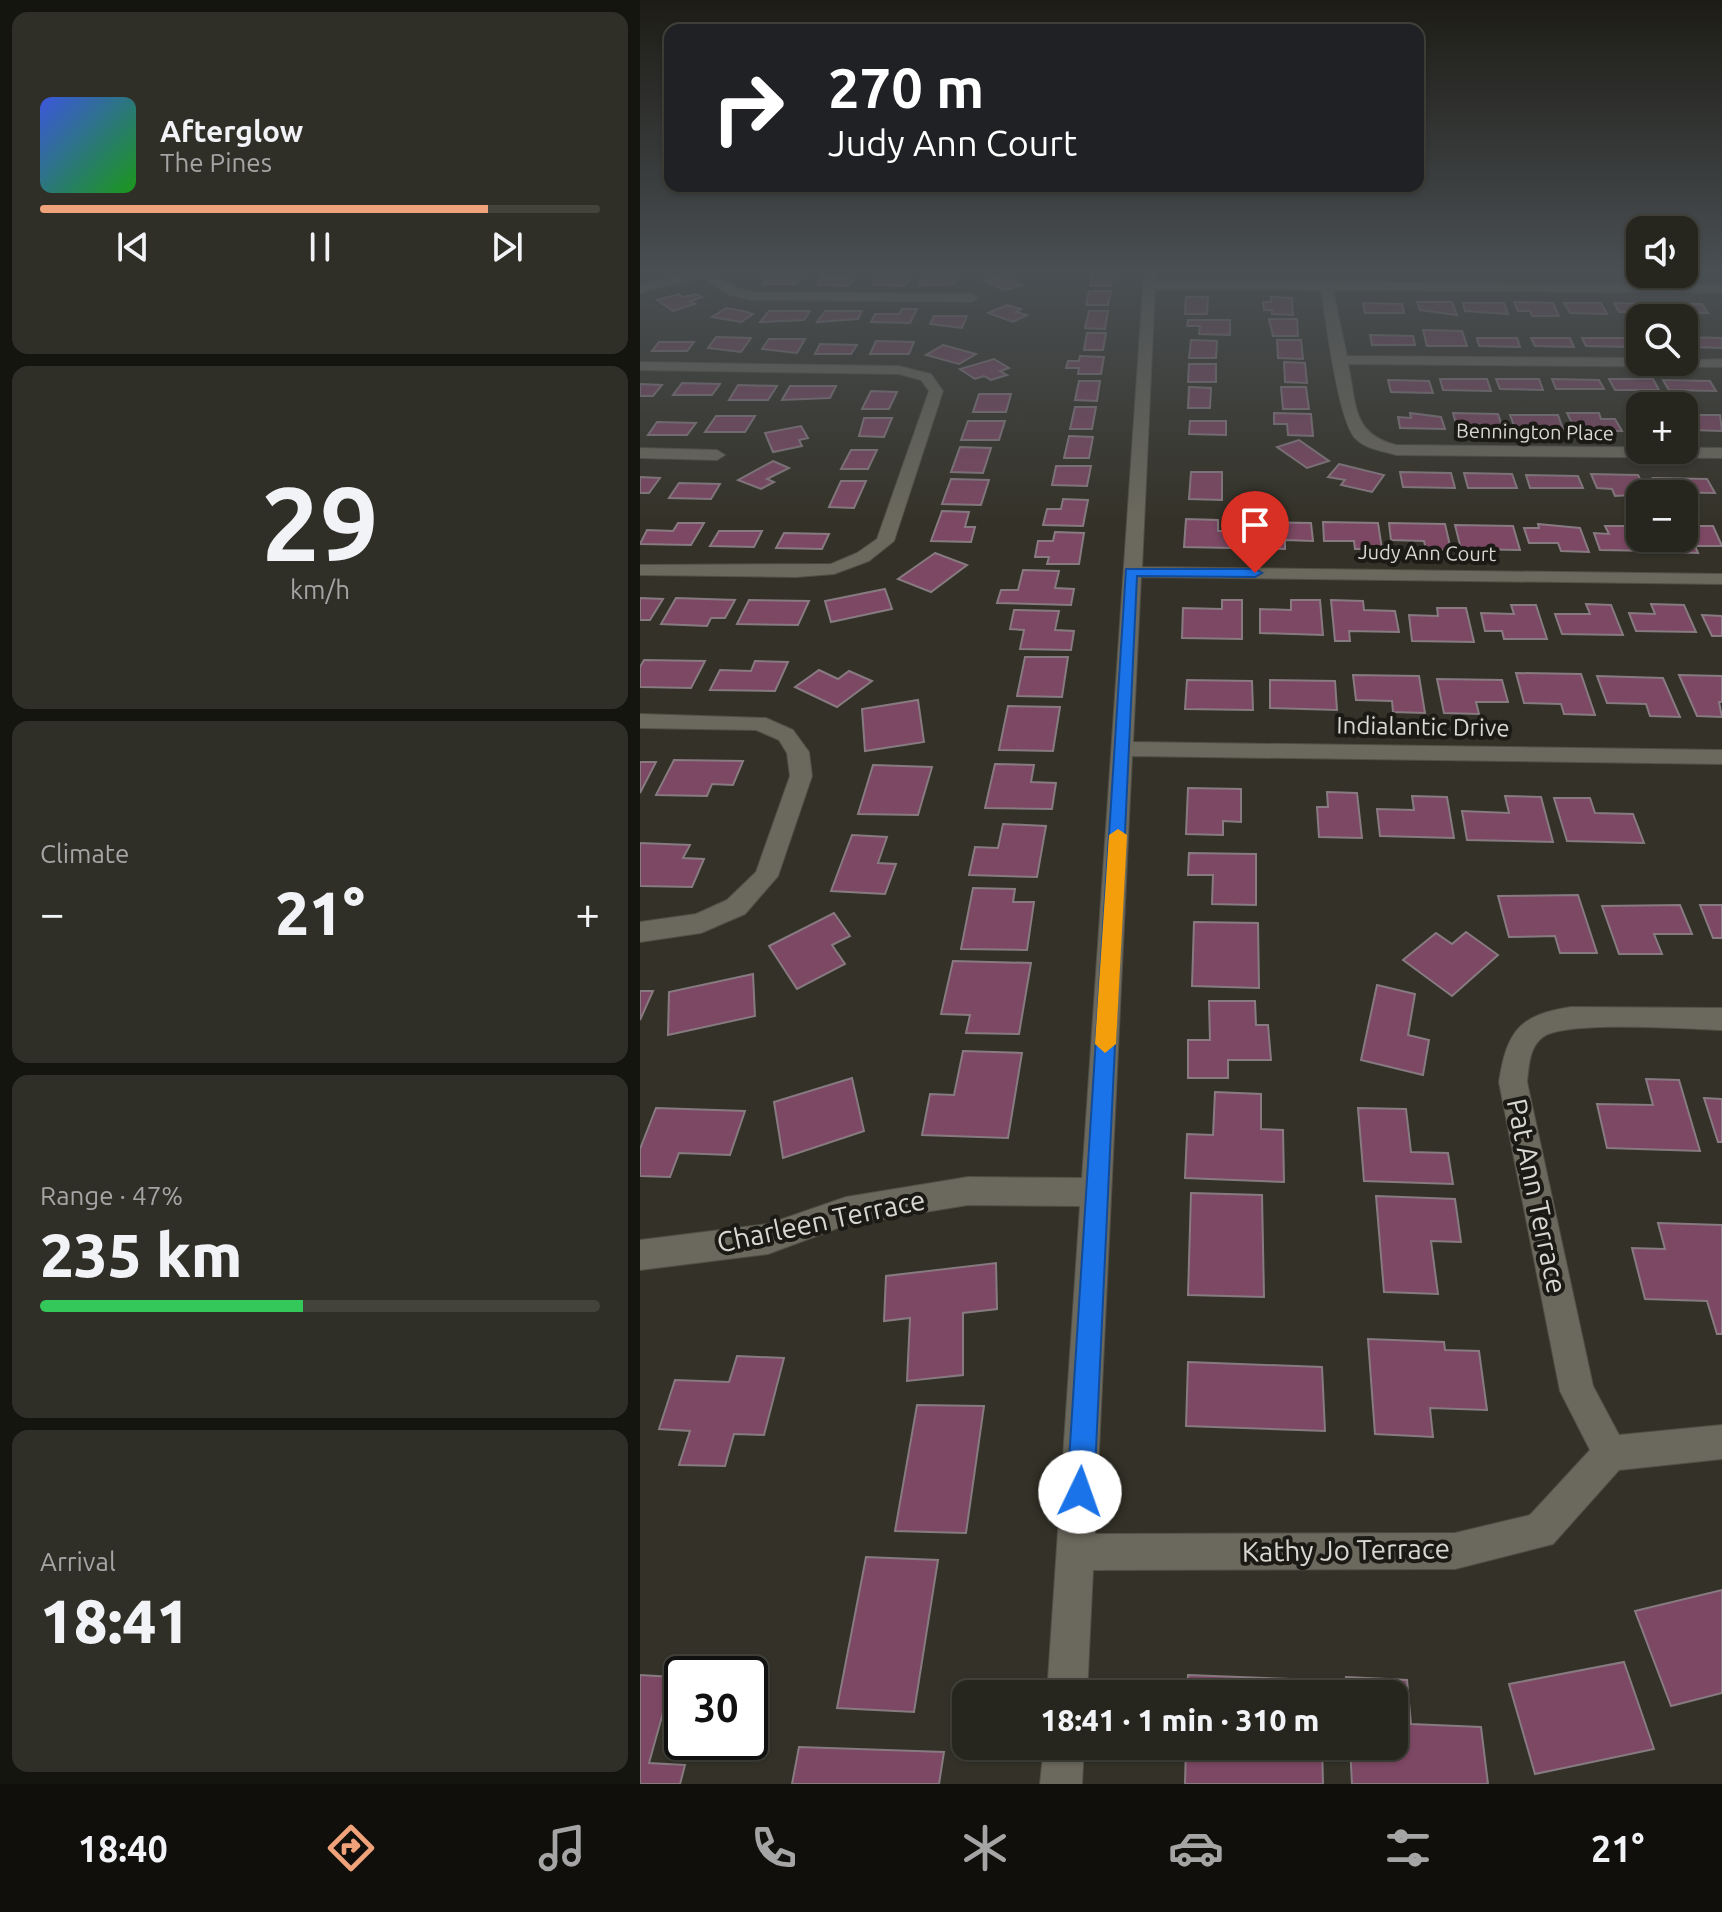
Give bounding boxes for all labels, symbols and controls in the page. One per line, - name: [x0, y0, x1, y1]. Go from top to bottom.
- icon: right: [696, 56, 800, 160]
- text: 270 m: [828, 56, 984, 119]
- text: Afterglow: [160, 114, 303, 148]
- text: Judy Ann Court: [828, 122, 1077, 163]
- text: The Pines: [160, 148, 272, 177]
- map controls: [1626, 216, 1698, 552]
- button: sound: [1626, 216, 1698, 288]
- icon: previous: [111, 225, 155, 269]
- icon: pause: [298, 225, 342, 269]
- icon: next: [485, 225, 529, 269]
- button: search: [1626, 304, 1698, 376]
- button: +: [1626, 392, 1698, 464]
- street label: Bennington Place: [1456, 419, 1614, 444]
- text: 29: [261, 464, 379, 581]
- button: −: [1626, 480, 1698, 552]
- pin: [1221, 491, 1289, 573]
- icon: arrive: [1233, 503, 1277, 547]
- street label: Judy Ann Court: [1358, 540, 1497, 565]
- text: km/h: [290, 575, 350, 604]
- street label: Indialantic Drive: [1336, 711, 1510, 742]
- text: Climate: [40, 839, 129, 868]
- text: 21°: [275, 879, 365, 946]
- text: −: [40, 888, 65, 937]
- text: +: [575, 888, 600, 937]
- street label: Pat Ann Terrace: [1502, 1096, 1573, 1296]
- text: Range · 47%: [40, 1181, 183, 1210]
- street label: Charleen Terrace: [714, 1183, 928, 1258]
- text: 235 km: [40, 1221, 242, 1288]
- position arrow: [1038, 1450, 1122, 1534]
- street label: Kathy Jo Terrace: [1242, 1532, 1450, 1567]
- text: Arrival: [40, 1547, 116, 1576]
- text: 18:41: [40, 1587, 190, 1654]
- speed limit sign: 30: [664, 1656, 768, 1760]
- text: 18:41 · 1 min · 310 m: [1041, 1703, 1319, 1737]
- icon: directions: [323, 1820, 379, 1876]
- icon: music: [534, 1820, 590, 1876]
- icon: phone: [746, 1820, 802, 1876]
- icon: climate: [957, 1820, 1013, 1876]
- icon: car: [1168, 1820, 1224, 1876]
- icon: filters: [1380, 1820, 1436, 1876]
- text: 18:40: [78, 1828, 168, 1869]
- text: 21°: [1591, 1828, 1644, 1869]

